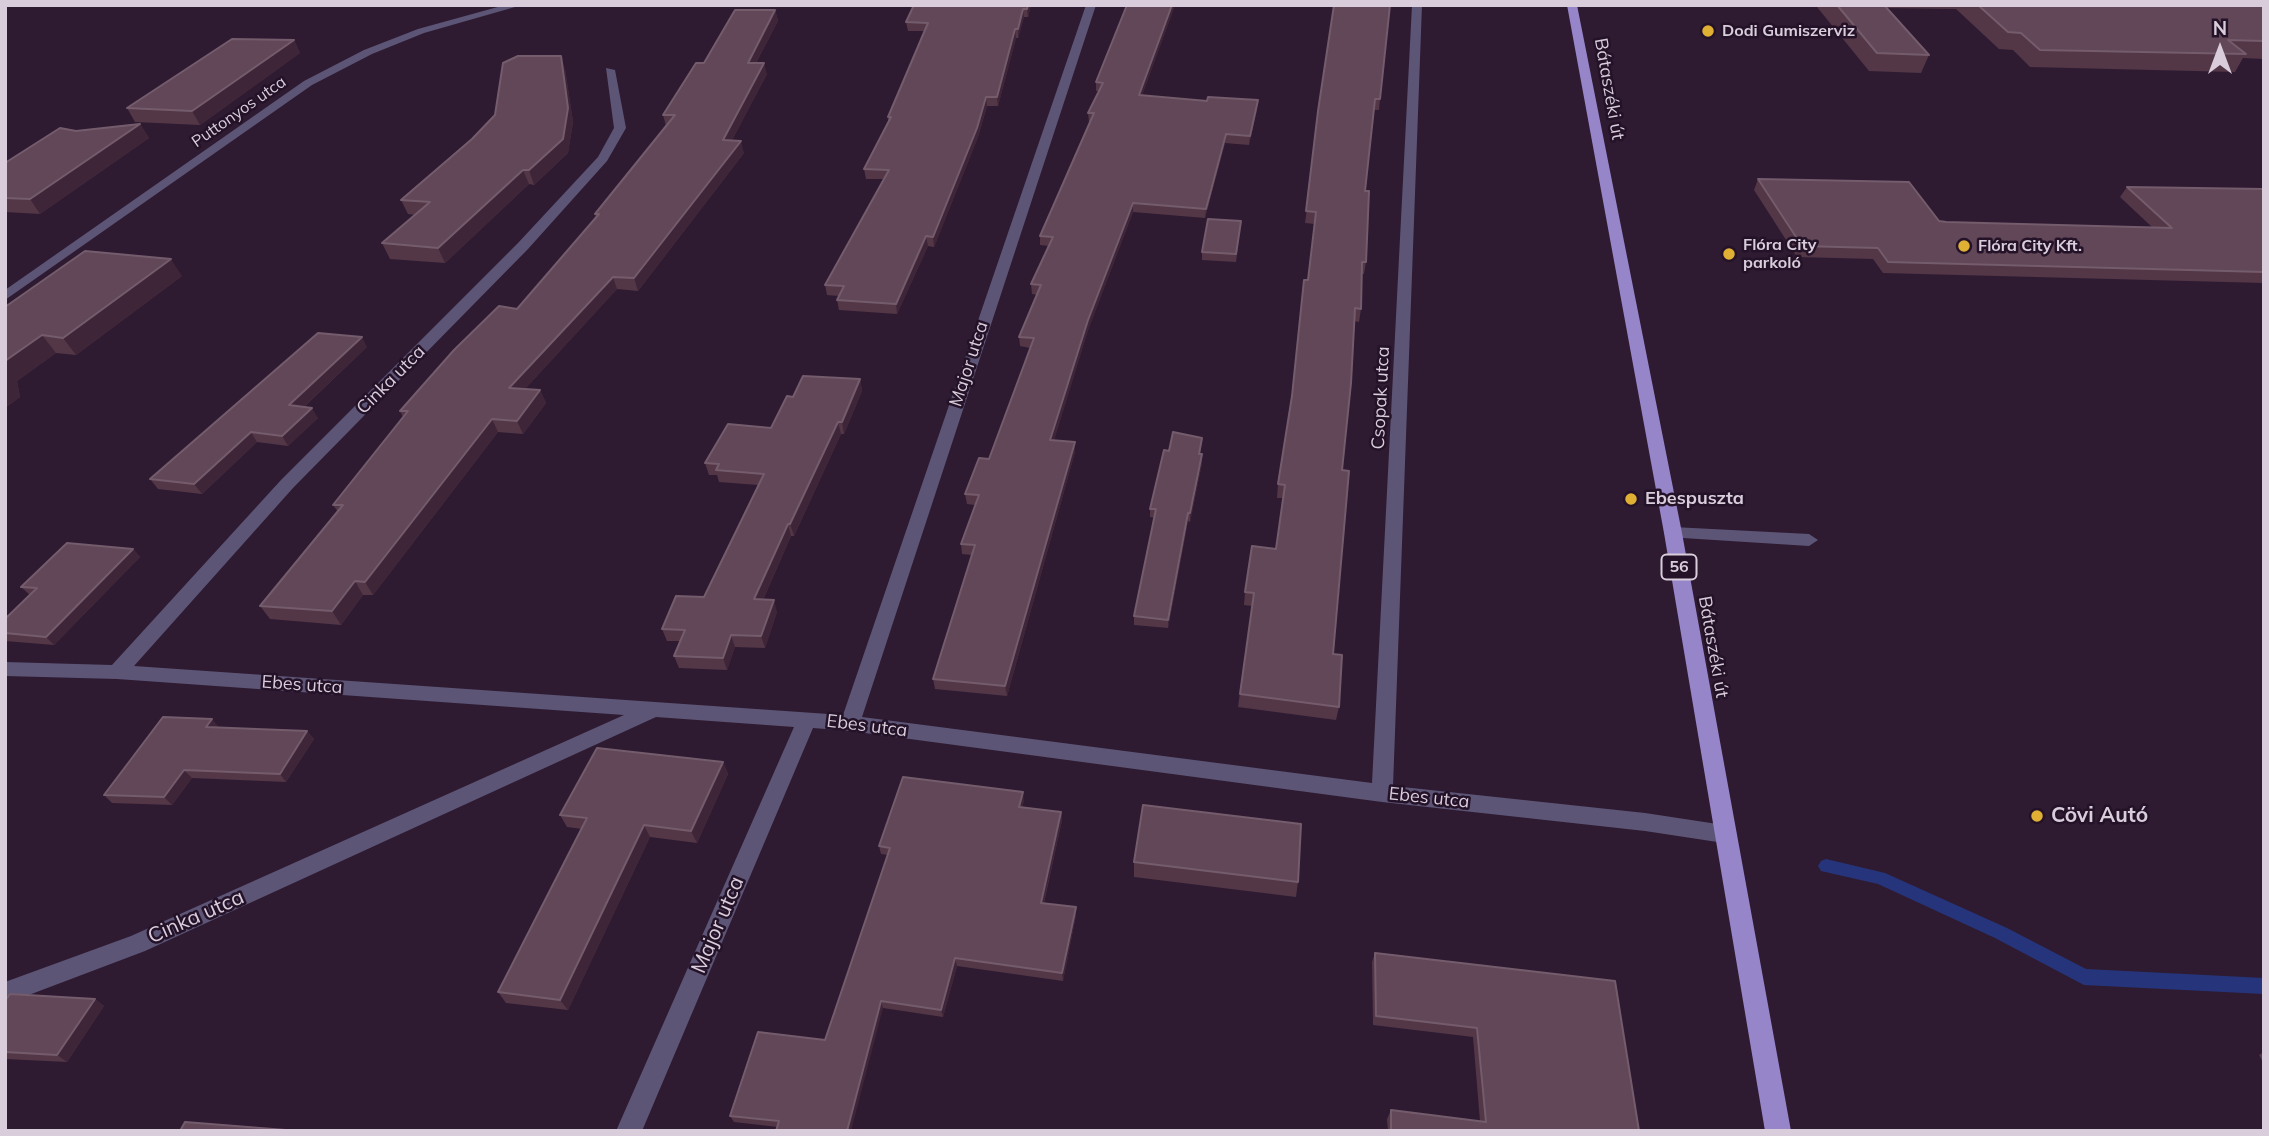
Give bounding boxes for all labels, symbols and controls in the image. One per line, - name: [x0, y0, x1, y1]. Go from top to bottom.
- north arrow: [2185, 14, 2255, 84]
- text: N: [2213, 16, 2227, 40]
- place label: Dodi Gumiszerviz: [1722, 21, 1855, 41]
- marker: Dodi Gumiszerviz: [1700, 23, 1716, 39]
- street label: Bátaszéki út: [1589, 36, 1629, 142]
- street label: Puttonyos utca: [188, 72, 290, 152]
- place label: Flóra City parkoló: [1743, 235, 1816, 273]
- place label: Flóra City Kft.: [1978, 236, 2082, 256]
- marker: Flóra City Kft.: [1956, 238, 1972, 254]
- marker: Flóra City parkoló: [1721, 246, 1737, 262]
- street label: Major utca: [945, 319, 993, 409]
- street label: Cinka utca: [352, 341, 430, 419]
- street label: Csopak utca: [1368, 346, 1394, 450]
- place label: Ebespuszta: [1645, 488, 1744, 510]
- marker: Ebespuszta: [1623, 491, 1639, 507]
- road number: 56: [1662, 554, 1696, 580]
- street label: Bátaszéki út: [1693, 594, 1733, 700]
- street label: Ebes utca: [261, 671, 343, 699]
- street label: Ebes utca: [825, 710, 909, 742]
- street label: Ebes utca: [1388, 783, 1470, 813]
- place label: Cövi Autó: [2051, 803, 2148, 829]
- marker: Cövi Autó: [2029, 808, 2045, 824]
- street label: Major utca: [686, 873, 750, 977]
- street label: Cinka utca: [144, 885, 248, 949]

